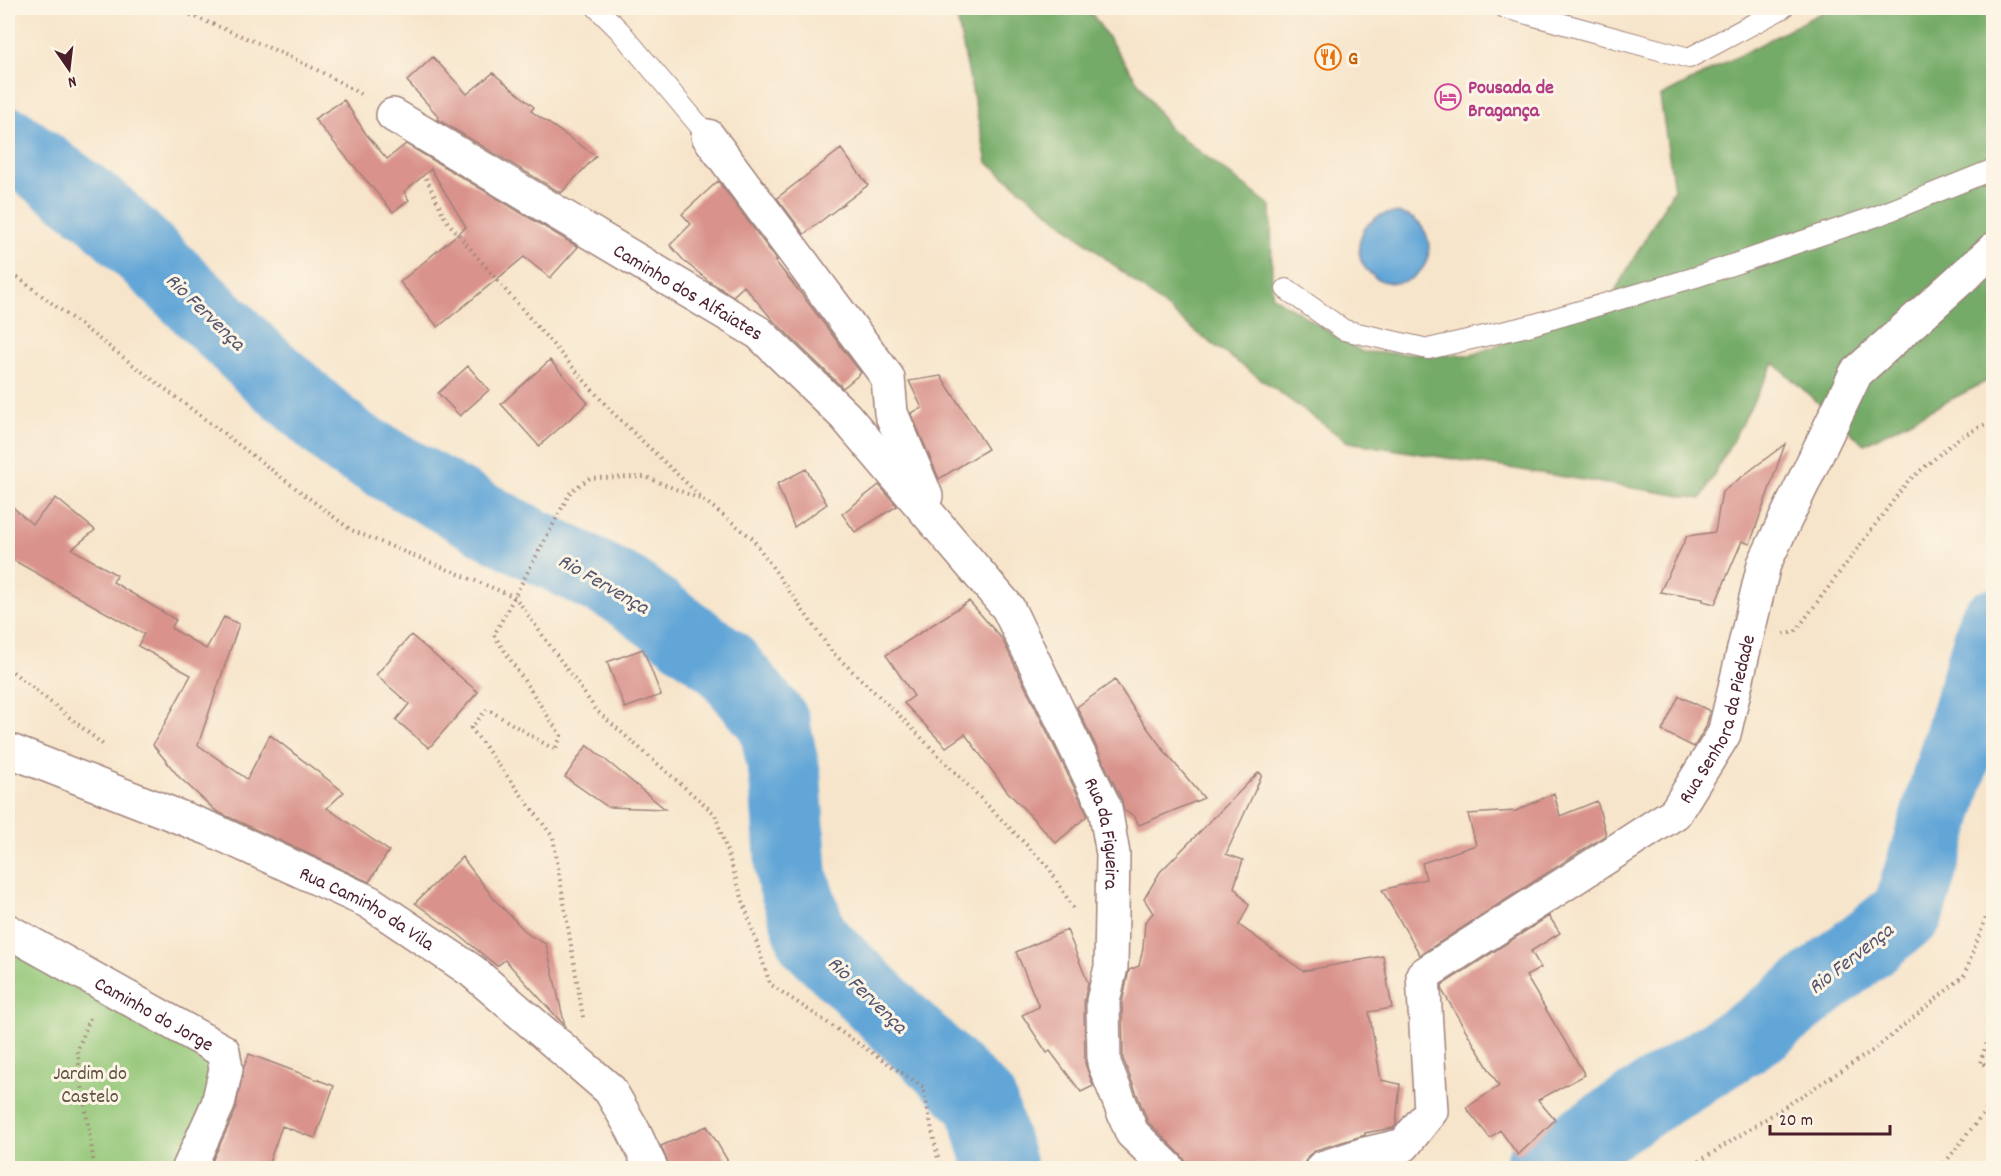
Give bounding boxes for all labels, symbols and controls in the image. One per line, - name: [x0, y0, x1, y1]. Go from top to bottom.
- north arrow: [39, 39, 99, 99]
- restaurant icon: G: [1313, 42, 1343, 72]
- place label: G: [1348, 46, 1358, 74]
- text: N: [65, 69, 79, 93]
- place label: Pousada de Bragança: [1468, 75, 1554, 126]
- hotel icon: Pousada de Bragança: [1433, 82, 1463, 112]
- street label: Caminho dos Alfaiates: [607, 238, 767, 349]
- water label: Rio Fervença: [157, 267, 251, 360]
- water label: Rio Fervença: [551, 547, 655, 624]
- street label: Rua Senhora da Piedade: [1673, 632, 1764, 810]
- street label: Rua da Figueira: [1075, 773, 1124, 890]
- street label: Rua Caminho da Vila: [294, 861, 440, 959]
- water label: Rio Fervença: [1803, 917, 1902, 1003]
- water label: Rio Fervença: [819, 950, 913, 1043]
- street label: Caminho do Jorge: [88, 971, 218, 1060]
- park label: Jardim do Castelo: [53, 1061, 127, 1112]
- scale bar: [1770, 1098, 1890, 1136]
- text: 20 m: [1779, 1109, 1813, 1134]

